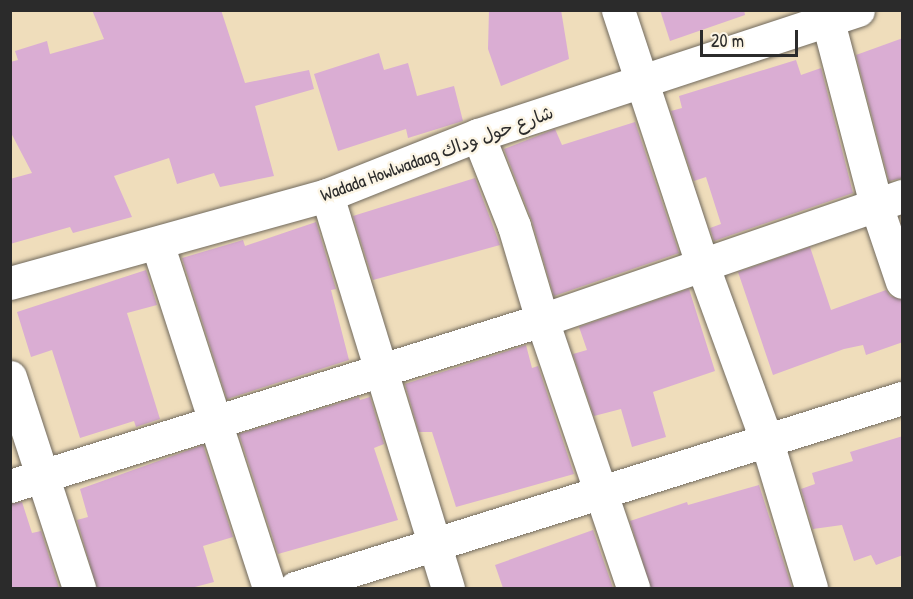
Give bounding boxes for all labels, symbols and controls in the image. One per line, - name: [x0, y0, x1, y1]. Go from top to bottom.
- scale bar: [703, 18, 800, 56]
- text: 20 m: [711, 28, 744, 53]
- street label: Wadada Howlwadaag شارع حول وداك: [318, 102, 556, 206]

